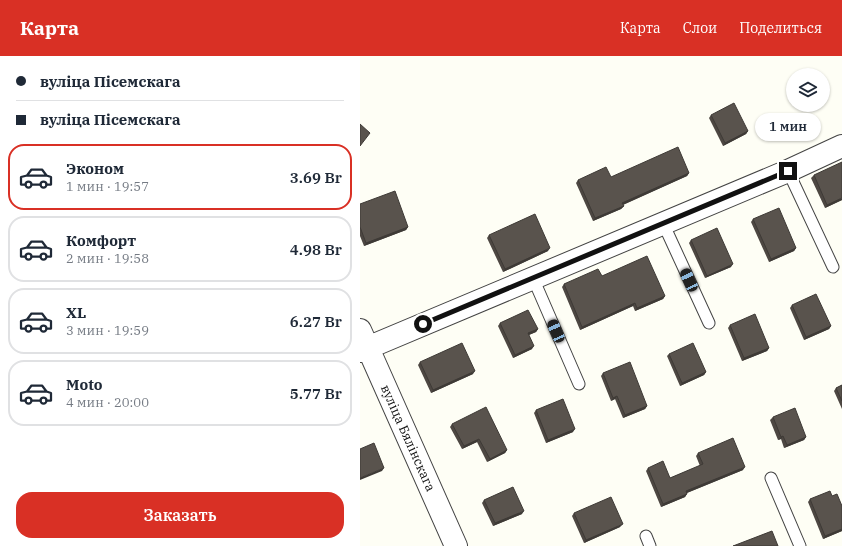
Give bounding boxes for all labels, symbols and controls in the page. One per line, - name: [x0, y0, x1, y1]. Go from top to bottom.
- text: Карта: [20, 16, 79, 40]
- text: Карта: [620, 19, 661, 37]
- text: Слои: [683, 19, 717, 37]
- text: Поделиться: [739, 19, 822, 37]
- map controls: [786, 68, 830, 112]
- button: layers: [786, 68, 830, 112]
- text: вуліца Пісемскага: [40, 72, 180, 91]
- text: вуліца Пісемскага: [40, 110, 180, 129]
- callout: 1 мин: [755, 113, 821, 141]
- text: 1 мин: [769, 118, 807, 135]
- icon: car: [18, 159, 54, 195]
- text: Эконом: [66, 159, 124, 178]
- route end: [779, 162, 797, 180]
- text: 3.69 Br: [290, 168, 342, 187]
- text: 1 мин · 19:57: [66, 178, 149, 195]
- icon: car: [18, 231, 54, 267]
- text: Комфорт: [66, 231, 136, 250]
- text: 4.98 Br: [290, 240, 342, 259]
- text: 2 мин · 19:58: [66, 250, 149, 267]
- car: [678, 267, 700, 293]
- icon: car: [18, 303, 54, 339]
- text: XL: [66, 303, 86, 322]
- text: 6.27 Br: [290, 312, 342, 331]
- route start: [414, 315, 432, 333]
- car: [546, 318, 566, 344]
- text: 3 мин · 19:59: [66, 322, 149, 339]
- icon: car: [18, 375, 54, 411]
- text: Moto: [66, 375, 103, 394]
- street label: вуліца Бялінскага: [377, 382, 439, 494]
- text: 5.77 Br: [290, 384, 342, 403]
- text: 4 мин · 20:00: [66, 394, 149, 411]
- button: Заказать: [16, 492, 344, 538]

